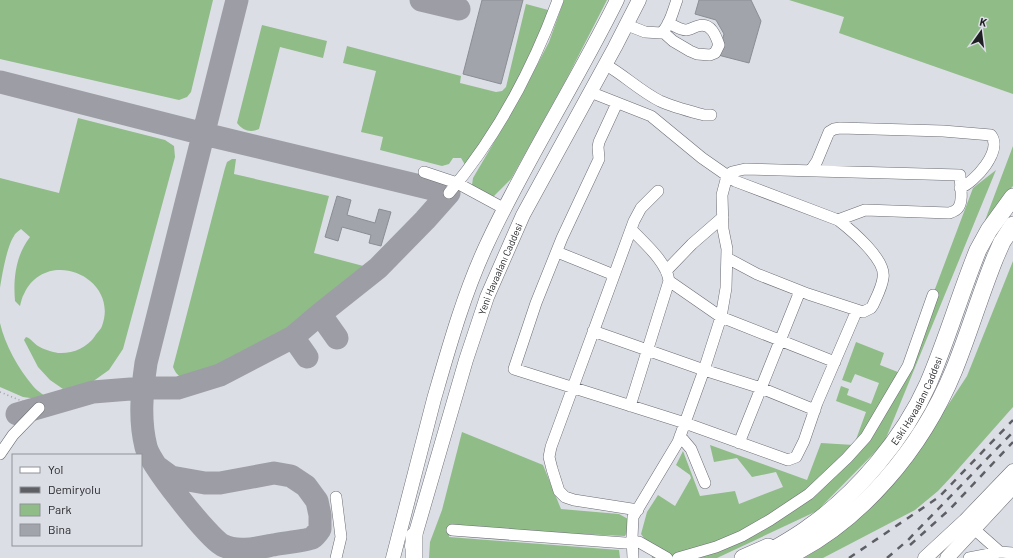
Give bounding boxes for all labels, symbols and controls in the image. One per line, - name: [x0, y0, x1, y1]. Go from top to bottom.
- north arrow: [961, 12, 1001, 52]
- text: K: [979, 15, 989, 29]
- street label: Yeni Havaalanı Caddesi: [476, 221, 525, 316]
- street label: Eski Havaalanı Caddesi: [888, 355, 945, 447]
- legend: [12, 454, 142, 546]
- text: Yol: [48, 462, 63, 476]
- text: Demiryolu: [48, 482, 101, 496]
- text: Park: [48, 502, 72, 516]
- text: Bina: [48, 522, 71, 536]

